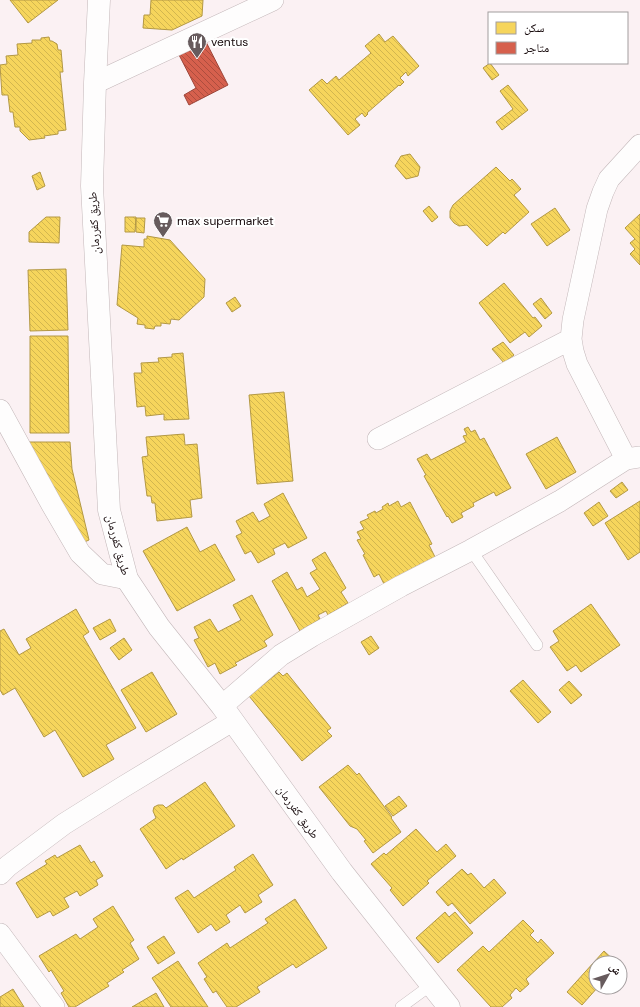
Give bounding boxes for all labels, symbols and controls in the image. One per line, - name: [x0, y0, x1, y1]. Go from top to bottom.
- legend: [488, 12, 628, 64]
- text: سكن: [524, 20, 545, 36]
- restaurant icon: ventus: [186, 31, 208, 59]
- place label: ventus: [211, 34, 248, 50]
- text: متاجر: [523, 40, 549, 56]
- street label: طريق كفررمان: [84, 191, 104, 255]
- supermarket icon: max supermarket: [152, 210, 174, 238]
- place label: max supermarket: [177, 213, 274, 229]
- street label: طريق كفررمان: [102, 513, 134, 577]
- street label: طريق كفررمان: [273, 782, 323, 842]
- north arrow: [588, 955, 628, 995]
- text: ش: [606, 960, 625, 979]

